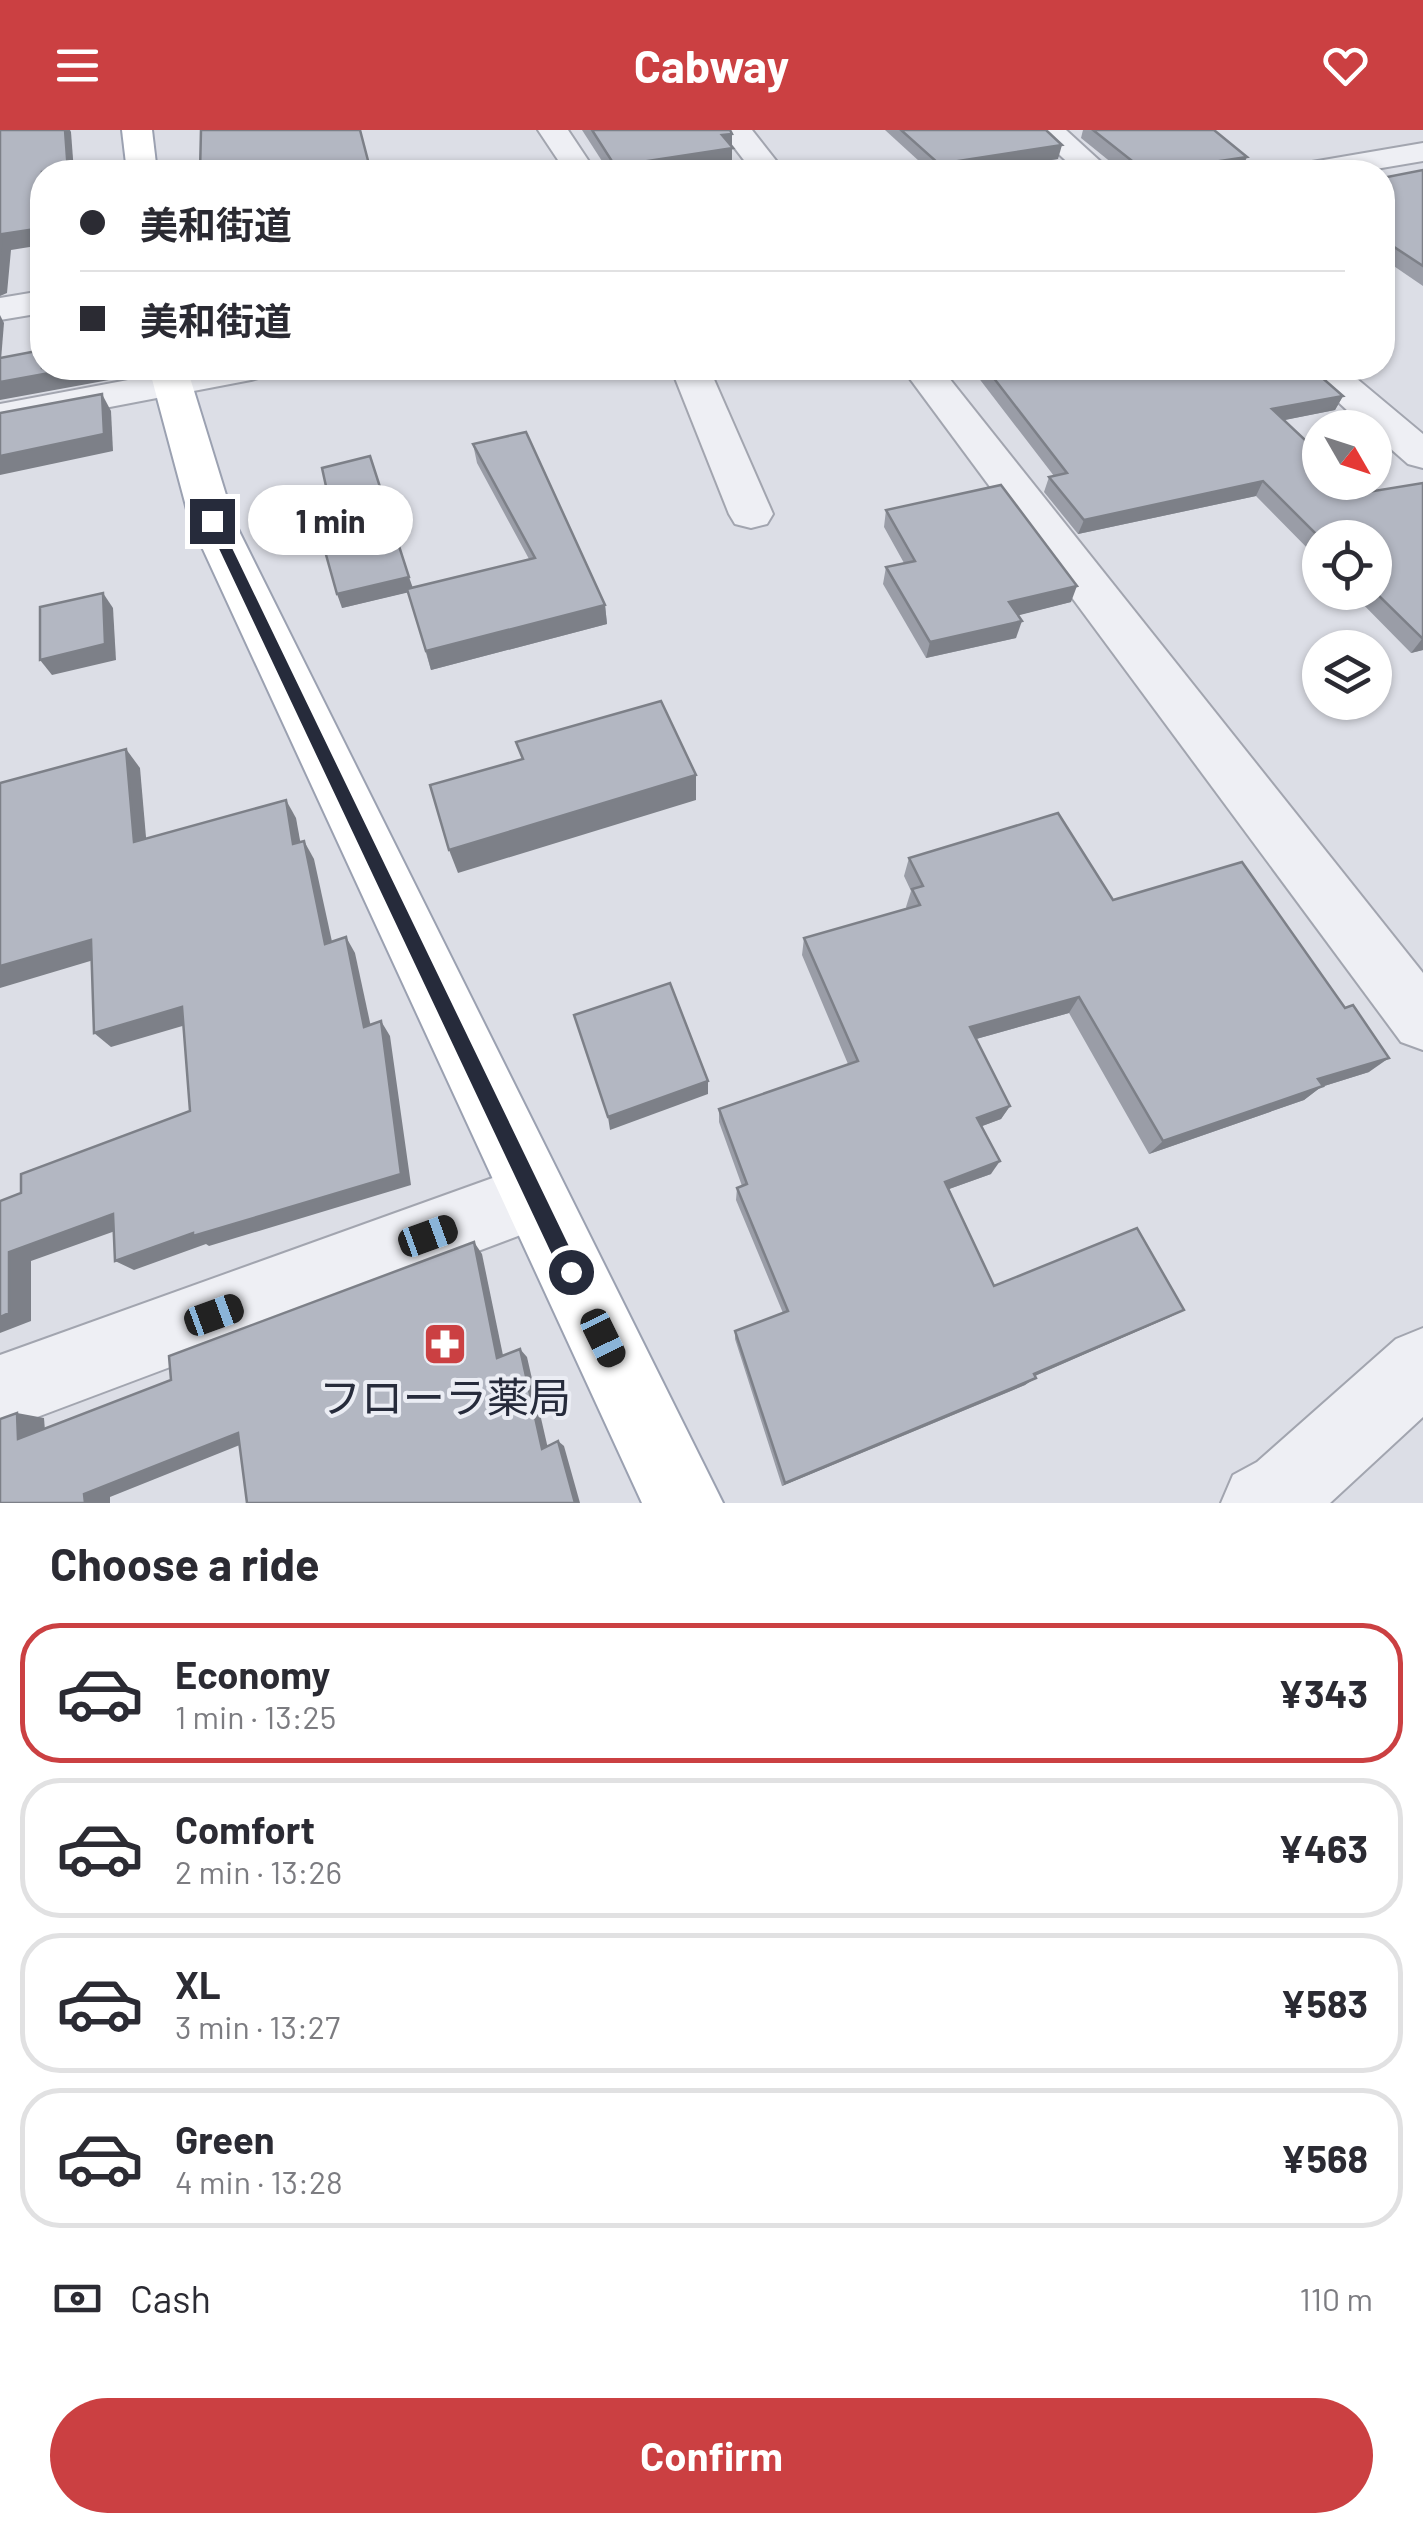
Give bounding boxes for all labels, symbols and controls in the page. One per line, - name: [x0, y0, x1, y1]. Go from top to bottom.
- icon: menu: [50, 38, 105, 93]
- text: Cabway: [634, 38, 789, 92]
- icon: heart: [1318, 38, 1373, 93]
- text: 美和街道: [140, 201, 292, 247]
- text: 美和街道: [140, 297, 292, 343]
- north arrow: [1302, 410, 1392, 500]
- map controls: [1302, 410, 1392, 720]
- callout: 1 min: [247, 486, 412, 556]
- route end: [190, 499, 235, 544]
- text: 1 min: [295, 501, 366, 539]
- button: locate: [1302, 520, 1392, 610]
- button: layers: [1302, 630, 1392, 720]
- car: [395, 1212, 461, 1260]
- route start: [549, 1250, 594, 1295]
- car: [181, 1291, 247, 1339]
- car: [576, 1304, 630, 1372]
- pharmacy icon: フローラ薬局: [422, 1321, 468, 1367]
- place label: フローラ薬局: [319, 1371, 571, 1421]
- text: Choose a ride: [50, 1536, 320, 1590]
- icon: car: [55, 1648, 145, 1738]
- text: Economy: [175, 1651, 330, 1697]
- text: ¥343: [1278, 1670, 1368, 1716]
- text: 1 min · 13:25: [175, 1697, 336, 1735]
- icon: car: [55, 1803, 145, 1893]
- text: Comfort: [175, 1806, 315, 1852]
- text: ¥463: [1278, 1825, 1368, 1871]
- text: 2 min · 13:26: [175, 1852, 342, 1890]
- icon: car: [55, 1958, 145, 2048]
- text: XL: [175, 1961, 221, 2007]
- text: ¥583: [1280, 1980, 1368, 2026]
- text: 3 min · 13:27: [175, 2007, 340, 2045]
- icon: car: [55, 2113, 145, 2203]
- text: Green: [175, 2116, 275, 2162]
- text: ¥568: [1280, 2135, 1368, 2181]
- text: 4 min · 13:28: [175, 2162, 343, 2200]
- icon: cash: [50, 2271, 105, 2326]
- text: Cash: [130, 2275, 211, 2321]
- text: 110 m: [1300, 2279, 1373, 2317]
- button: Confirm: [50, 2398, 1373, 2513]

